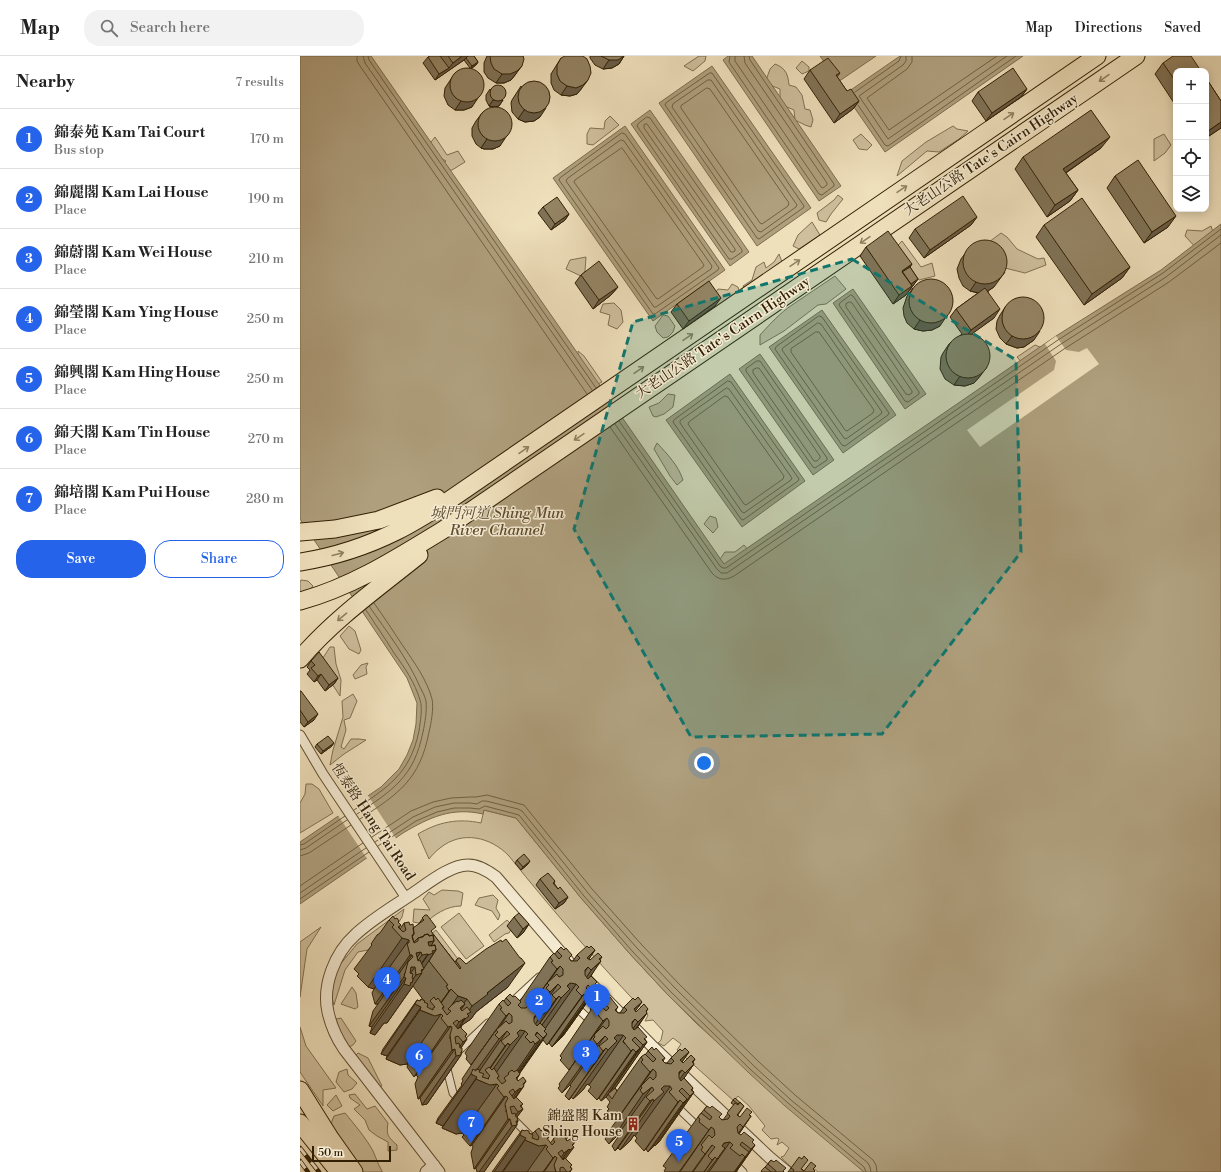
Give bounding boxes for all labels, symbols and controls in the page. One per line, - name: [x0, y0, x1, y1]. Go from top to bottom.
- search box: [84, 10, 364, 46]
- text: Map: [20, 16, 60, 40]
- icon: search: [98, 17, 120, 39]
- text: Search here: [130, 18, 210, 37]
- text: Map: [1025, 19, 1053, 37]
- text: Directions: [1075, 19, 1142, 37]
- text: Saved: [1164, 19, 1201, 37]
- map controls: [1173, 68, 1209, 212]
- button: +: [1173, 68, 1209, 104]
- text: Nearby: [16, 71, 75, 93]
- text: 7 results: [235, 74, 284, 90]
- one-way arrow: [1099, 74, 1110, 82]
- street label: 大老山公路 Tate's Cairn Highway: [900, 90, 1082, 220]
- button: −: [1173, 104, 1209, 140]
- one-way arrow: [1004, 112, 1015, 120]
- text: 錦泰苑 Kam Tai Court: [54, 123, 205, 142]
- text: 1: [26, 131, 32, 147]
- text: 170 m: [250, 131, 284, 147]
- button: locate: [1173, 140, 1209, 176]
- text: Bus stop: [54, 142, 104, 158]
- button: layers: [1173, 176, 1209, 212]
- text: 錦麗閣 Kam Lai House: [54, 183, 208, 202]
- one-way arrow: [897, 185, 908, 194]
- text: 2: [25, 191, 33, 207]
- text: 190 m: [248, 191, 284, 207]
- text: Place: [54, 202, 86, 218]
- one-way arrow: [859, 237, 871, 245]
- text: 錦蔚閣 Kam Wei House: [54, 243, 212, 262]
- text: 3: [25, 251, 33, 267]
- text: 210 m: [249, 251, 284, 267]
- one-way arrow: [789, 259, 800, 267]
- text: Place: [54, 262, 86, 278]
- street label: 大老山公路 Tate's Cairn Highway: [632, 273, 814, 403]
- text: 錦瑩閣 Kam Ying House: [54, 303, 219, 322]
- text: 4: [25, 311, 33, 327]
- text: 250 m: [247, 311, 284, 327]
- text: Place: [54, 322, 86, 338]
- one-way arrow: [682, 333, 693, 341]
- text: 錦興閣 Kam Hing House: [54, 363, 220, 382]
- one-way arrow: [633, 366, 644, 374]
- text: 5: [25, 371, 33, 387]
- text: 250 m: [247, 371, 284, 387]
- text: Place: [54, 382, 86, 398]
- text: 錦天閣 Kam Tin House: [54, 423, 210, 442]
- text: 6: [25, 431, 33, 447]
- text: 270 m: [248, 431, 284, 447]
- one-way arrow: [574, 433, 585, 441]
- text: Place: [54, 442, 86, 458]
- one-way arrow: [518, 446, 529, 454]
- text: 錦培閣 Kam Pui House: [54, 483, 210, 502]
- text: 7: [25, 491, 33, 507]
- text: 280 m: [246, 491, 284, 507]
- text: Place: [54, 502, 86, 518]
- water label: 城門河道 Shing Mun River Channel: [430, 504, 565, 540]
- button: Save: [16, 540, 146, 578]
- button: Share: [154, 540, 284, 578]
- one-way arrow: [331, 550, 344, 557]
- one-way arrow: [337, 613, 348, 622]
- your location: [694, 753, 714, 773]
- street label: 恆泰路 Hang Tai Road: [327, 760, 419, 884]
- pin: 4: [374, 967, 400, 1000]
- pin: 1: [584, 984, 610, 1017]
- pin: 2: [526, 988, 552, 1021]
- pin: 3: [573, 1040, 599, 1073]
- pin: 6: [406, 1043, 432, 1076]
- place label: 錦盛閣 Kam Shing House: [542, 1107, 622, 1141]
- pin: 7: [458, 1110, 484, 1143]
- building icon: 錦盛閣 Kam Shing House: [625, 1116, 641, 1132]
- pin: 5: [666, 1129, 692, 1162]
- scale bar: [312, 1144, 391, 1163]
- text: 50 m: [318, 1146, 343, 1160]

